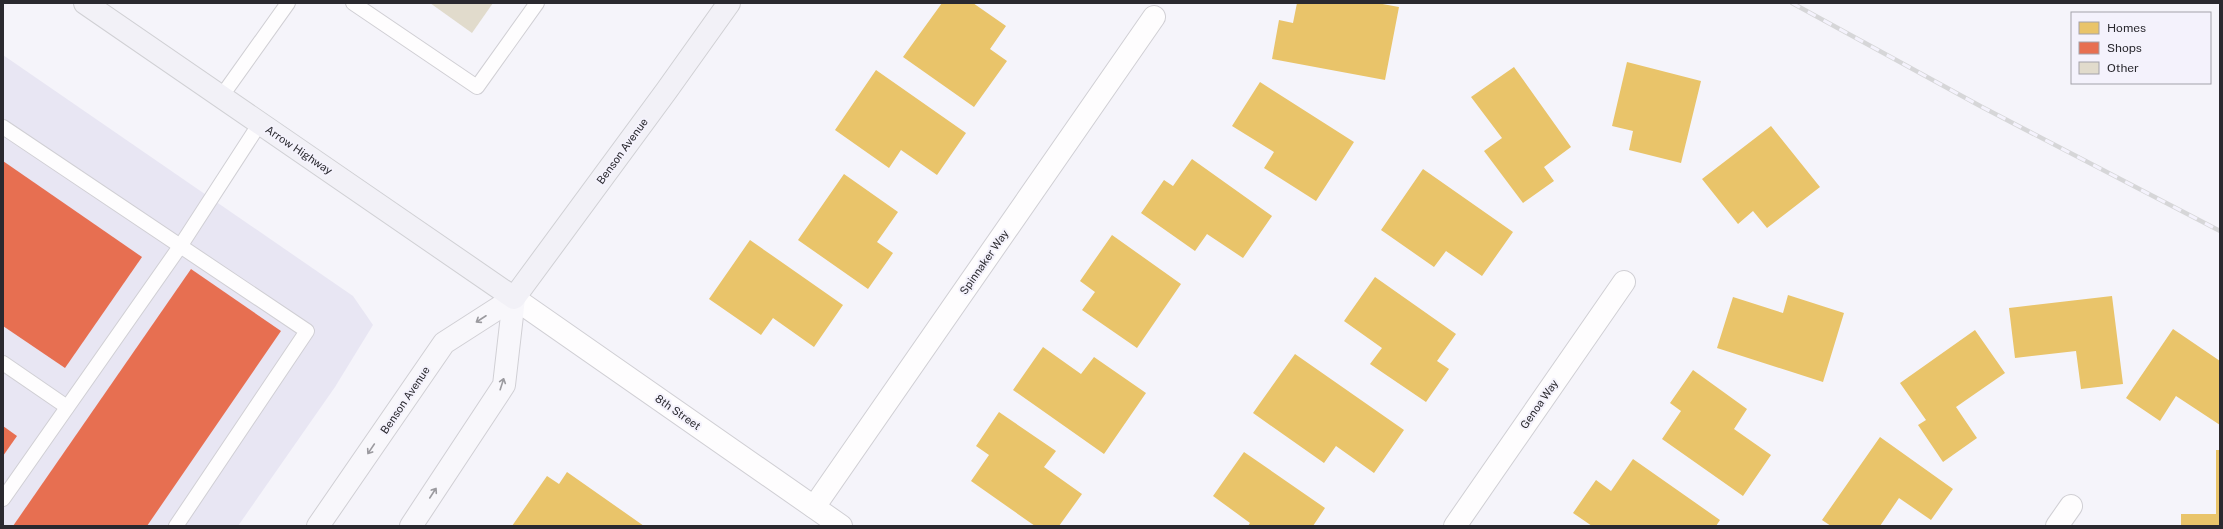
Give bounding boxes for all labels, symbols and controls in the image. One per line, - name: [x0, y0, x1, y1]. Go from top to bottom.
- legend: [2071, 12, 2211, 84]
- text: Homes: [2107, 21, 2146, 35]
- text: Shops: [2107, 41, 2142, 55]
- text: Other: [2107, 61, 2139, 75]
- street label: Benson Avenue: [594, 116, 650, 186]
- street label: Arrow Highway: [263, 123, 335, 177]
- street label: Spinnaker Way: [957, 227, 1011, 297]
- one-way arrow: [476, 315, 487, 323]
- street label: Benson Avenue: [378, 364, 432, 436]
- street label: Genoa Way: [1518, 377, 1560, 431]
- one-way arrow: [499, 379, 507, 391]
- street label: 8th Street: [653, 392, 703, 432]
- one-way arrow: [367, 443, 376, 454]
- one-way arrow: [429, 488, 437, 499]

